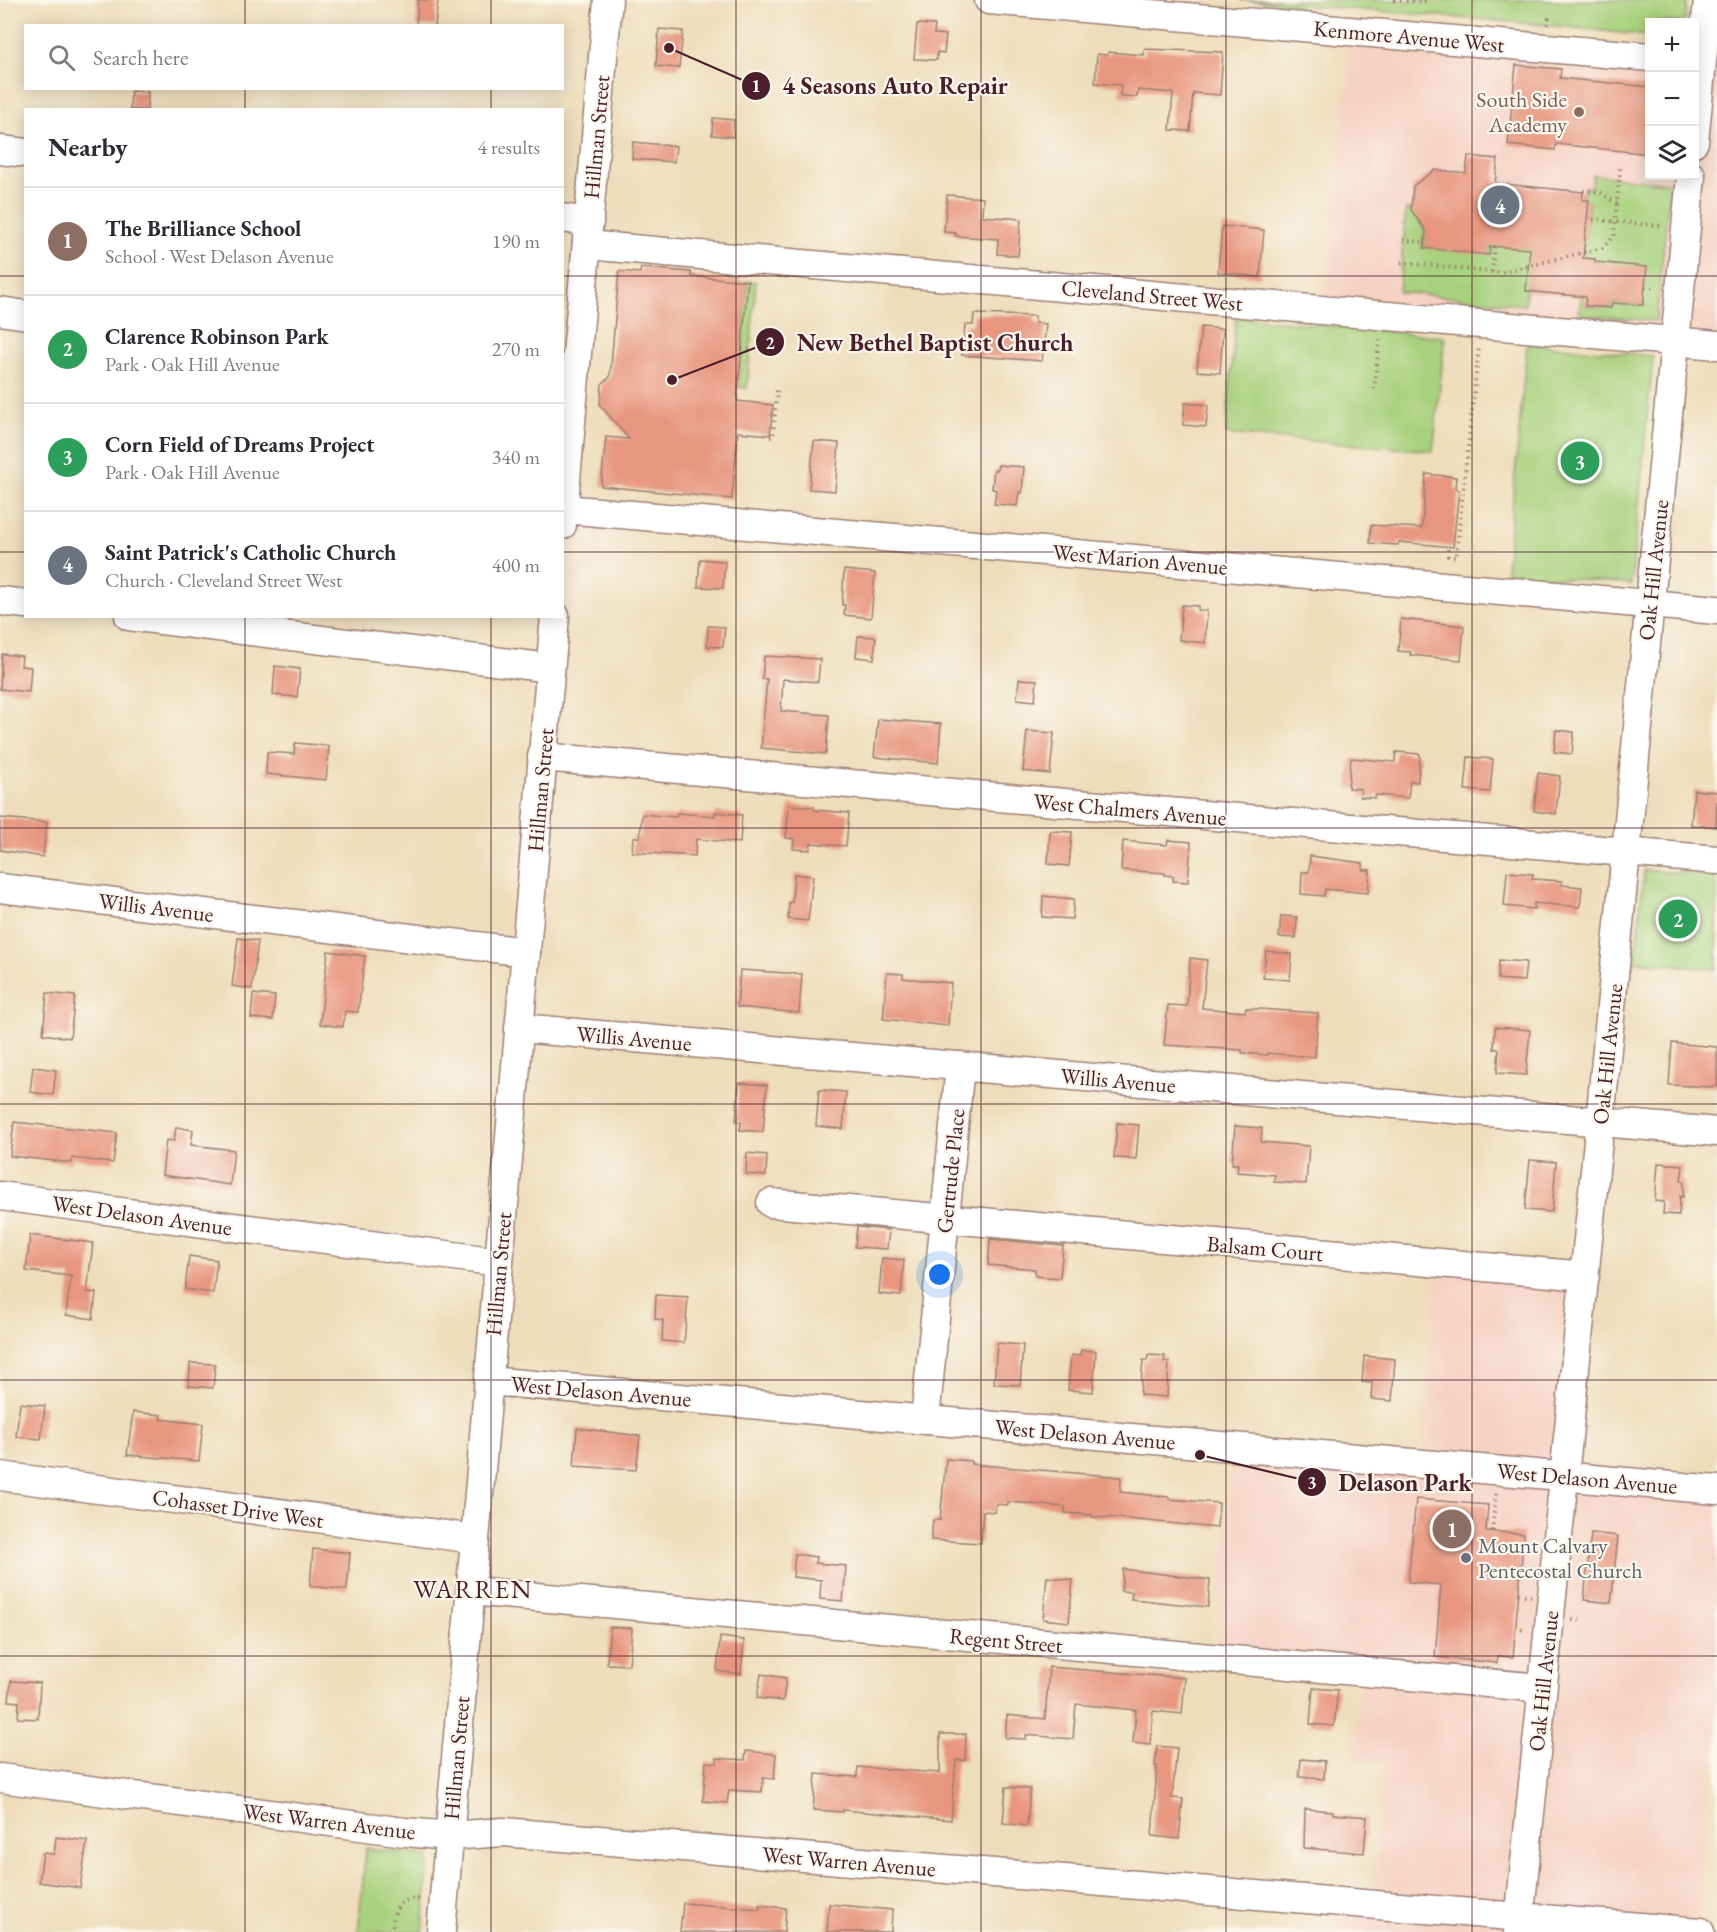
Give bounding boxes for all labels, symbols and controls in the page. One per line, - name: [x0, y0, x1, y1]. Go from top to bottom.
- street label: Kenmore Avenue West: [1312, 14, 1506, 59]
- map controls: [1645, 18, 1699, 180]
- button: +: [1645, 18, 1699, 72]
- search box: [24, 24, 564, 90]
- icon: search: [45, 41, 78, 74]
- text: Search here: [93, 43, 188, 72]
- callout: 4 Seasons Auto Repair: [741, 65, 1020, 107]
- text: 4 Seasons Auto Repair: [782, 70, 1008, 101]
- button: −: [1645, 72, 1699, 126]
- street label: Hillman Street: [577, 74, 616, 200]
- text: 1: [751, 74, 761, 97]
- place label: South Side Academy: [1476, 85, 1567, 139]
- marker: South Side Academy: [1572, 105, 1586, 119]
- button: layers: [1645, 126, 1699, 180]
- text: Nearby: [48, 130, 128, 164]
- text: 4 results: [477, 134, 540, 160]
- pin: 4: [1480, 182, 1520, 228]
- text: The Brilliance School: [105, 214, 301, 243]
- text: 1: [62, 228, 73, 254]
- text: 190 m: [492, 228, 540, 254]
- text: School · West Delason Avenue: [105, 243, 334, 269]
- street label: Cleveland Street West: [1060, 273, 1244, 318]
- callout: New Bethel Baptist Church: [755, 321, 1085, 363]
- text: Clarence Robinson Park: [105, 322, 329, 351]
- text: New Bethel Baptist Church: [797, 327, 1074, 358]
- text: 2: [765, 331, 775, 354]
- text: 2: [62, 336, 73, 362]
- text: 270 m: [492, 336, 540, 362]
- text: Park · Oak Hill Avenue: [105, 351, 280, 377]
- text: Corn Field of Dreams Project: [105, 430, 375, 459]
- pin: 3: [1560, 438, 1600, 484]
- text: 3: [62, 444, 73, 470]
- text: 340 m: [492, 444, 540, 470]
- text: Park · Oak Hill Avenue: [105, 459, 280, 485]
- street label: Oak Hill Avenue: [1632, 498, 1675, 642]
- street label: West Marion Avenue: [1051, 537, 1229, 582]
- text: Saint Patrick's Catholic Church: [105, 538, 396, 567]
- text: 4: [62, 552, 73, 578]
- text: 400 m: [492, 552, 540, 578]
- text: Church · Cleveland Street West: [105, 567, 342, 593]
- street label: Hillman Street: [521, 727, 560, 853]
- street label: West Chalmers Avenue: [1032, 787, 1228, 832]
- street label: Willis Avenue: [97, 886, 216, 929]
- pin: 2: [1658, 896, 1698, 942]
- street label: Oak Hill Avenue: [1586, 982, 1629, 1126]
- street label: Willis Avenue: [575, 1019, 693, 1058]
- street label: Willis Avenue: [1059, 1061, 1177, 1100]
- street label: Gertrude Place: [930, 1107, 972, 1235]
- street label: West Delason Avenue: [50, 1189, 234, 1243]
- street label: Hillman Street: [479, 1211, 518, 1337]
- street label: Balsam Court: [1206, 1229, 1324, 1268]
- your location: [925, 1260, 954, 1289]
- street label: West Delason Avenue: [509, 1369, 693, 1414]
- street label: West Delason Avenue: [993, 1412, 1177, 1457]
- street label: West Delason Avenue: [1495, 1456, 1679, 1501]
- callout: Delason Park: [1297, 1461, 1484, 1503]
- text: Delason Park: [1338, 1467, 1473, 1498]
- text: 3: [1307, 1471, 1317, 1494]
- street label: Cohasset Drive West: [151, 1482, 325, 1535]
- pin: 1: [1432, 1506, 1472, 1552]
- place label: Mount Calvary Pentecostal Church: [1478, 1531, 1643, 1585]
- marker: Mount Calvary Pentecostal Church: [1459, 1551, 1473, 1565]
- district label: WARREN: [413, 1572, 533, 1606]
- street label: Oak Hill Avenue: [1522, 1609, 1565, 1753]
- street label: Regent Street: [948, 1621, 1064, 1660]
- street label: Hillman Street: [437, 1695, 476, 1821]
- street label: West Warren Avenue: [241, 1796, 418, 1847]
- street label: West Warren Avenue: [761, 1839, 937, 1884]

